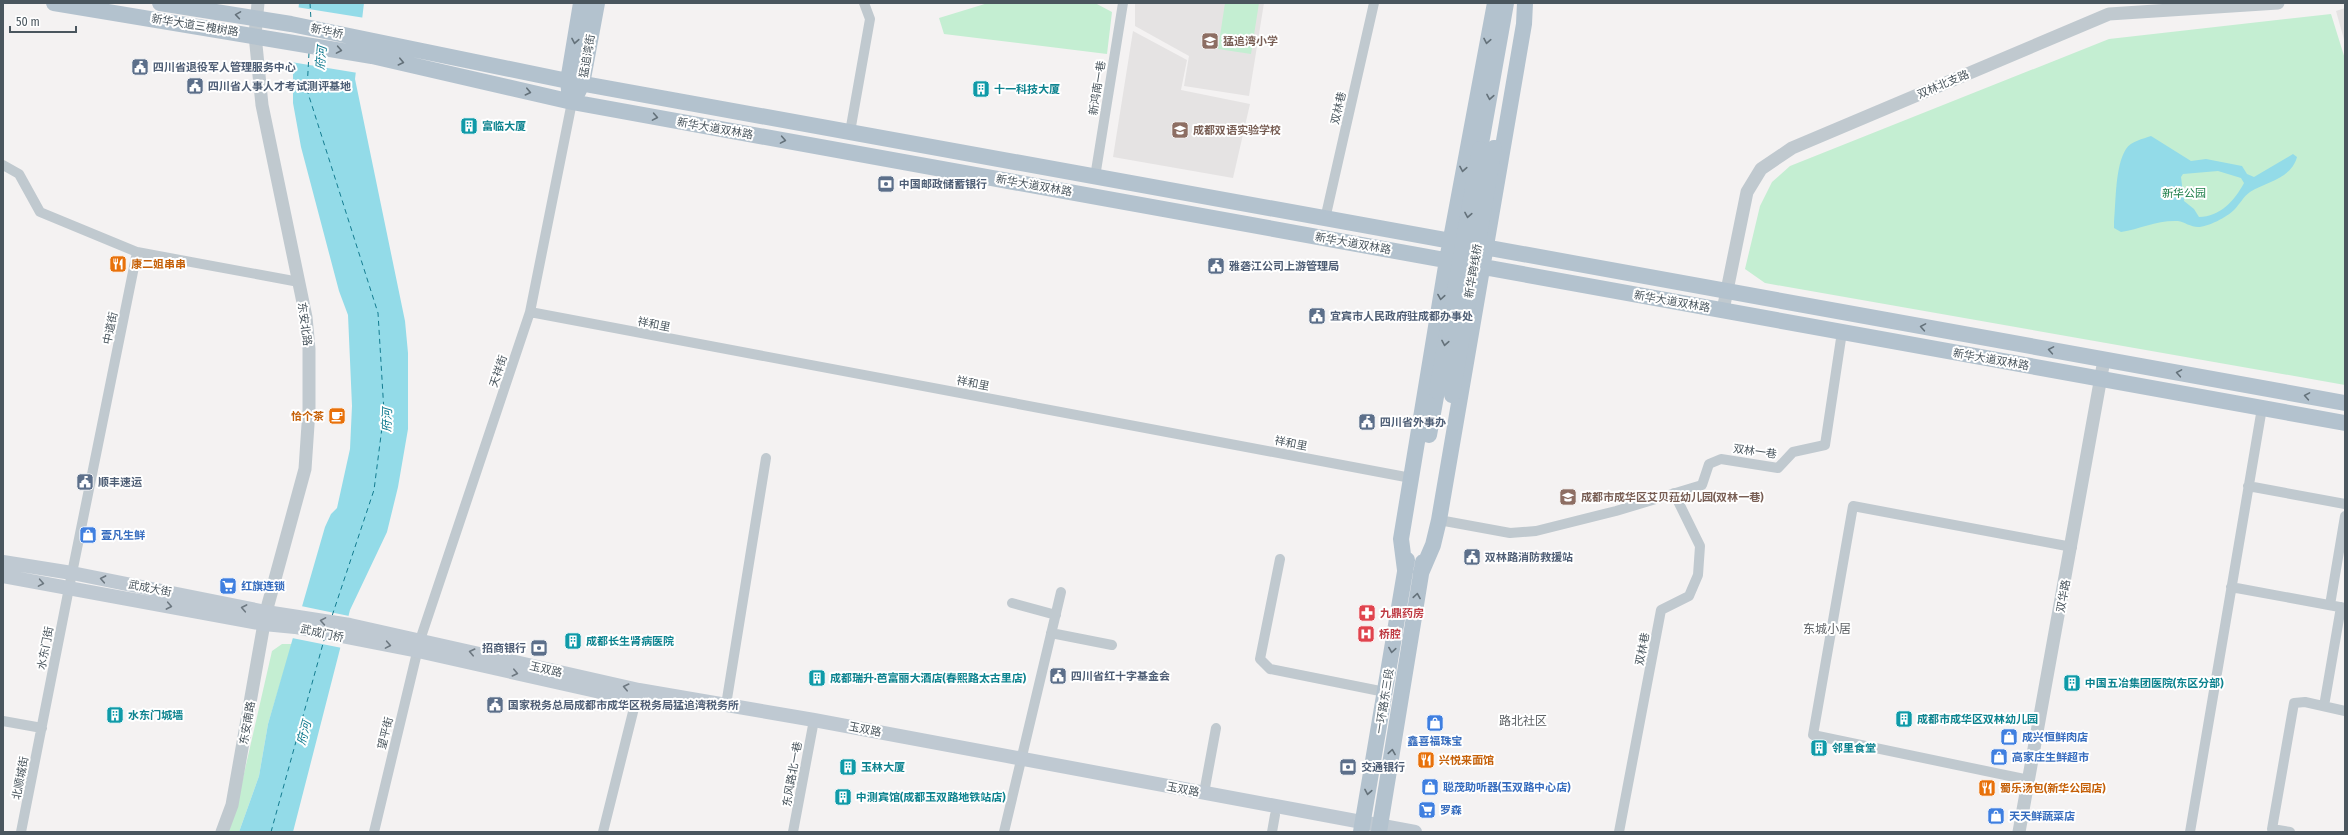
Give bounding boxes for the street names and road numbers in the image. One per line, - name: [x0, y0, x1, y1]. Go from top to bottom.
- street label: 新华大道三槐树路: [150, 12, 239, 39]
- street label: 新华桥: [309, 22, 344, 41]
- street label: 猛追湾街: [577, 33, 598, 79]
- street label: 新鸿南一巷: [1087, 60, 1108, 116]
- street label: 双林北支路: [1915, 68, 1971, 101]
- street label: 双林巷: [1328, 91, 1349, 126]
- street label: 新华大道双林路: [676, 115, 754, 142]
- street label: 新华大道双林路: [995, 172, 1073, 199]
- street label: 新华大道双林路: [1314, 230, 1392, 257]
- street label: 新华跨线桥: [1462, 243, 1485, 299]
- street label: 新华大道双林路: [1633, 288, 1711, 315]
- street label: 东安北路: [295, 301, 314, 347]
- street label: 中道街: [101, 311, 120, 346]
- street label: 祥和里: [636, 315, 671, 334]
- street label: 新华大道双林路: [1952, 346, 2030, 373]
- street label: 天祥街: [487, 353, 510, 389]
- street label: 祥和里: [955, 374, 990, 393]
- street label: 祥和里: [1273, 434, 1308, 453]
- street label: 双林一巷: [1732, 442, 1778, 461]
- street label: 武成大街: [127, 578, 173, 599]
- street label: 双华路: [2054, 579, 2073, 613]
- street label: 武成门桥: [299, 623, 345, 644]
- street label: 水东门街: [35, 625, 56, 671]
- street label: 双林巷: [1633, 632, 1652, 667]
- street label: 玉双路: [528, 659, 563, 680]
- street label: 一环路东三段: [1373, 667, 1396, 735]
- street label: 东安南路: [237, 700, 258, 746]
- street label: 望平街: [375, 716, 396, 751]
- street label: 玉双路: [847, 720, 882, 739]
- street label: 东风路北一巷: [780, 740, 805, 808]
- street label: 北顺城街: [10, 755, 31, 801]
- street label: 玉双路: [1165, 780, 1200, 799]

